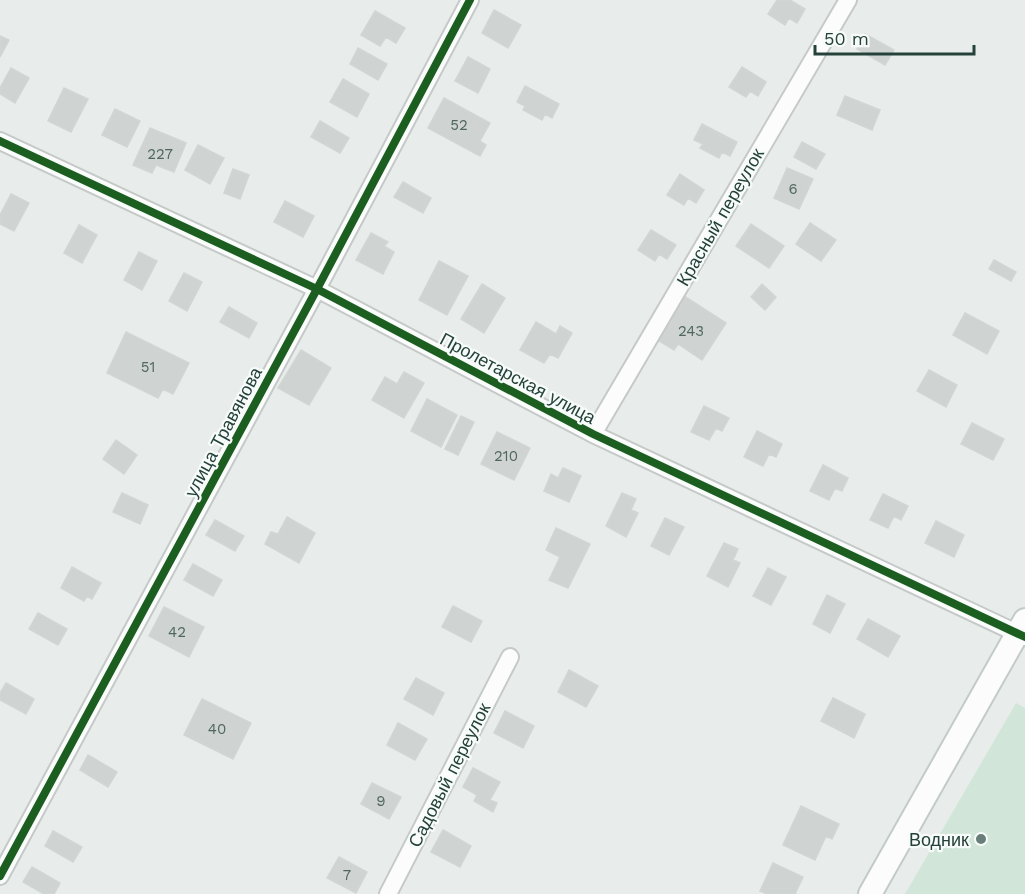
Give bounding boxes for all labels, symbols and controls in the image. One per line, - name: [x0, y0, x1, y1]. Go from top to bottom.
- scale bar: [815, 18, 974, 56]
- text: 50 m: [824, 28, 869, 49]
- house number: 52: [450, 116, 468, 134]
- street label: Красный переулок: [672, 144, 768, 290]
- house number: 227: [147, 145, 173, 163]
- house number: 6: [788, 180, 798, 198]
- house number: 243: [678, 322, 704, 340]
- street label: Пролетарская улица: [437, 328, 600, 428]
- house number: 51: [141, 358, 155, 376]
- street label: улица Травянова: [180, 363, 267, 501]
- house number: 210: [494, 447, 518, 465]
- house number: 42: [168, 623, 186, 641]
- street label: Садовый переулок: [404, 699, 495, 851]
- house number: 40: [208, 720, 226, 738]
- house number: 9: [376, 792, 386, 810]
- place label: Водник: [909, 829, 969, 850]
- marker: Водник: [974, 832, 988, 846]
- house number: 7: [343, 866, 351, 884]

